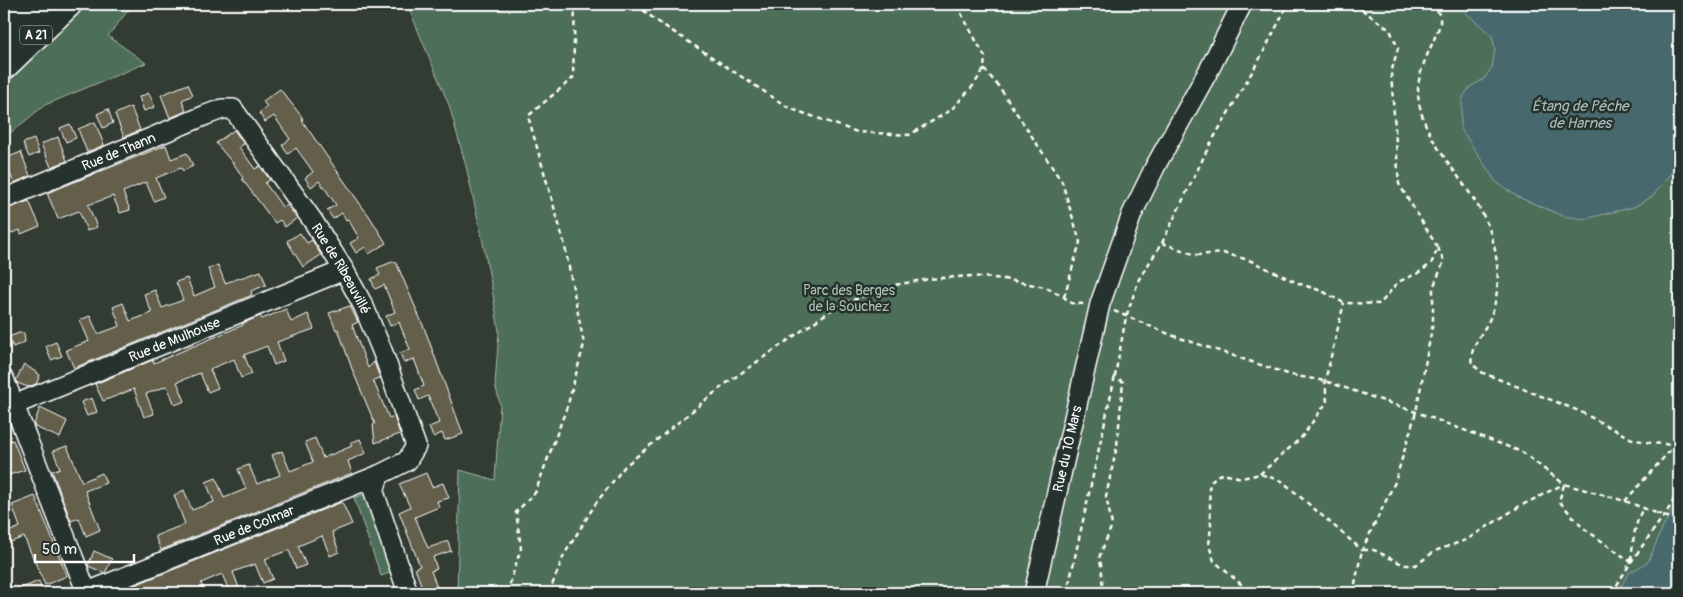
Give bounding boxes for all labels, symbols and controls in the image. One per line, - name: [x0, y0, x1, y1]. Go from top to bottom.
- road number: A 21: [20, 26, 52, 44]
- water label: Étang de Pêche de Harnes: [1532, 97, 1630, 133]
- street label: Rue de Thann: [79, 129, 158, 175]
- street label: Rue de Ribeauvillé: [308, 220, 374, 317]
- park label: Parc des Berges de la Souchez: [803, 282, 896, 315]
- street label: Rue de Mulhouse: [126, 314, 223, 366]
- street label: Rue du 10 Mars: [1049, 403, 1086, 494]
- street label: Rue de Colmar: [211, 502, 297, 549]
- scale bar: [35, 532, 134, 564]
- text: 50 m: [42, 540, 77, 559]

